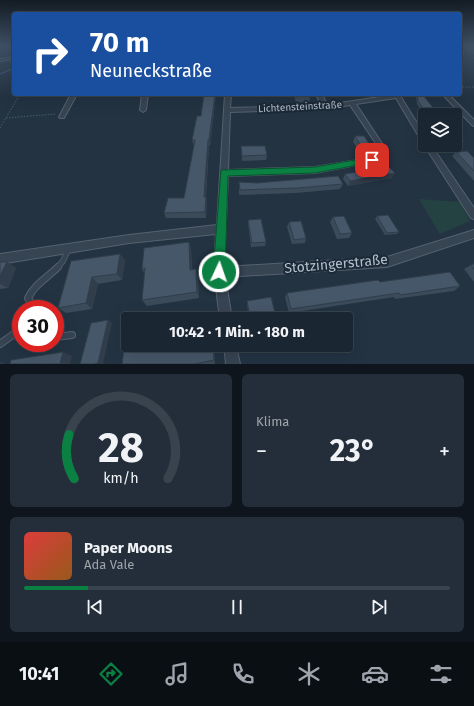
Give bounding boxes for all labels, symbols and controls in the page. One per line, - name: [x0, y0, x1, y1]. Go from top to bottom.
- text: 70 m: [90, 26, 149, 59]
- icon: right: [24, 28, 76, 80]
- text: Neuneckstraße: [90, 60, 212, 82]
- street label: Lichtensteinstraße: [258, 99, 342, 115]
- map controls: [418, 108, 462, 152]
- button: layers: [418, 108, 462, 152]
- pin: [355, 143, 389, 177]
- icon: arrive: [361, 149, 383, 171]
- position arrow: [198, 251, 240, 293]
- street label: Stotzingerstraße: [283, 251, 389, 277]
- speed limit sign: 30: [12, 300, 64, 352]
- text: 10:42 · 1 Min. · 180 m: [169, 323, 305, 341]
- text: Klima: [256, 414, 289, 429]
- text: 28: [98, 422, 144, 472]
- text: 23°: [330, 433, 376, 469]
- text: −: [256, 438, 267, 465]
- text: +: [439, 438, 450, 465]
- text: km/h: [103, 469, 139, 486]
- text: Paper Moons: [84, 539, 172, 557]
- text: Ada Vale: [84, 557, 134, 572]
- icon: previous: [84, 596, 106, 618]
- icon: pause: [226, 596, 248, 618]
- icon: next: [368, 596, 390, 618]
- icon: directions: [97, 660, 125, 688]
- icon: music: [163, 660, 191, 688]
- icon: phone: [229, 660, 257, 688]
- icon: climate: [295, 660, 323, 688]
- icon: car: [361, 660, 389, 688]
- icon: filters: [427, 660, 455, 688]
- text: 10:41: [19, 663, 59, 685]

